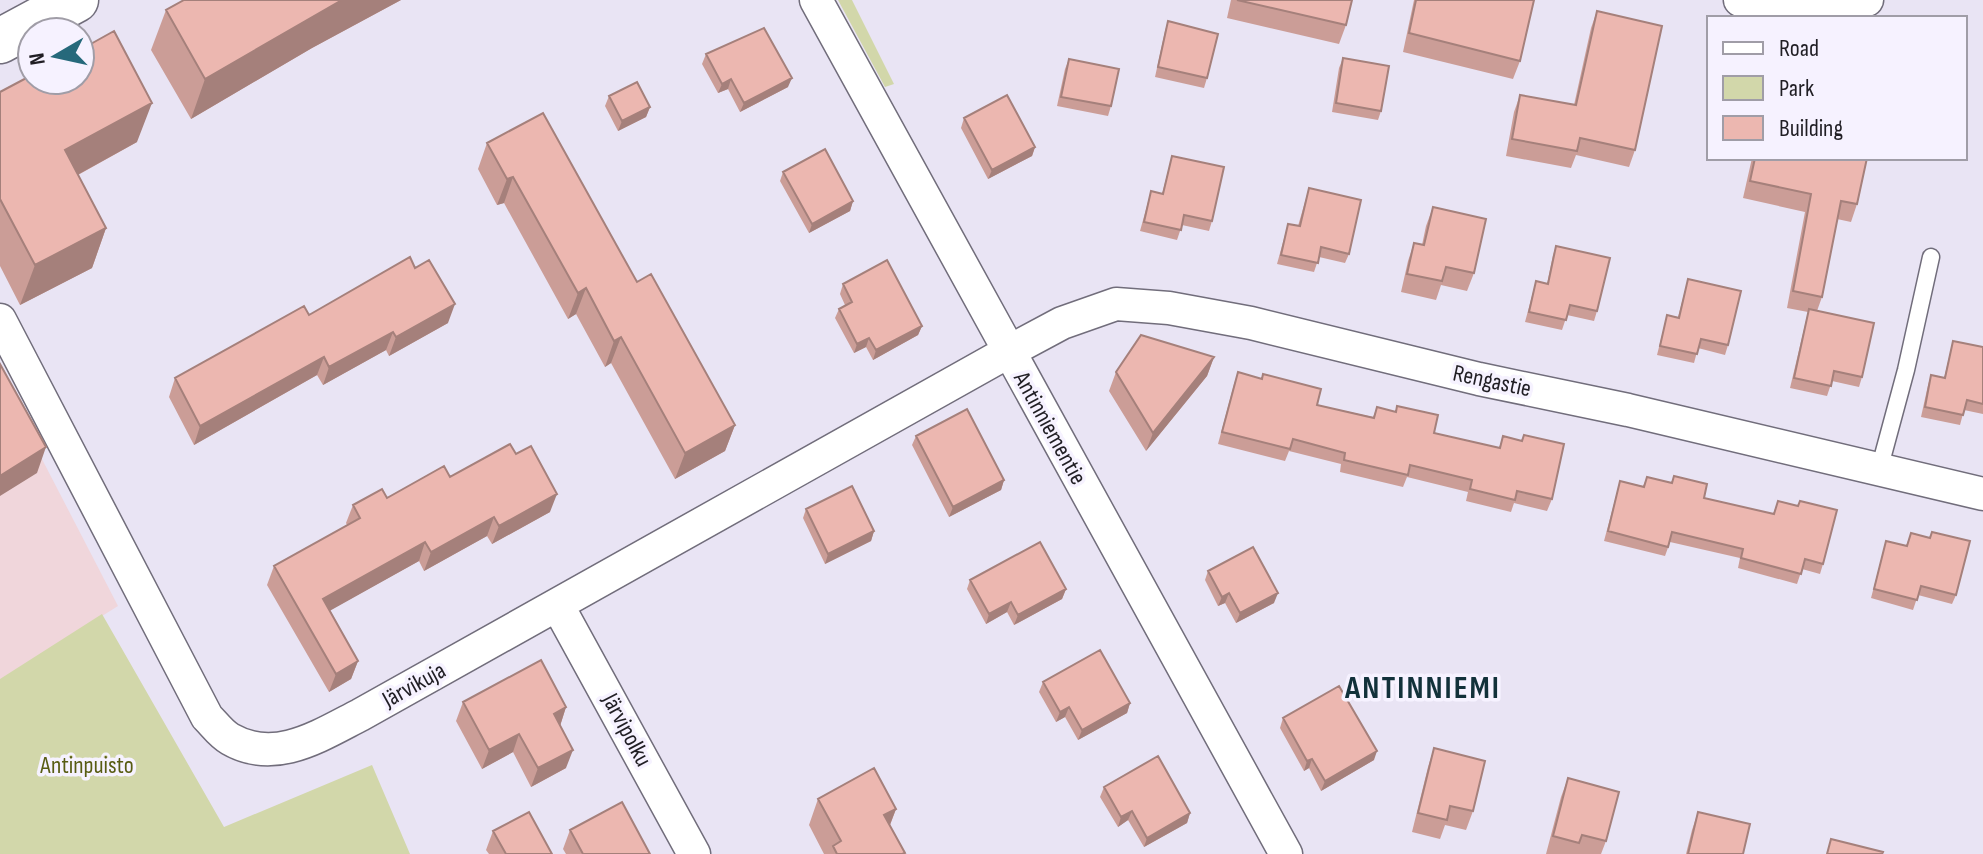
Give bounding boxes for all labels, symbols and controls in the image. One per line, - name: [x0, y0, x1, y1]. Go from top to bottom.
- north arrow: [16, 16, 96, 96]
- legend: [1707, 16, 1967, 160]
- text: Road: [1779, 34, 1819, 63]
- text: N: [23, 51, 52, 67]
- text: Park: [1779, 74, 1814, 103]
- text: Building: [1779, 114, 1843, 143]
- street label: Rengastie: [1450, 359, 1534, 403]
- street label: Antinniementie: [1007, 366, 1093, 489]
- street label: Järvikuja: [376, 656, 451, 715]
- district label: ANTINNIEMI: [1344, 669, 1501, 708]
- street label: Järvipolku: [595, 688, 658, 771]
- park label: Antinpuisto: [39, 751, 134, 780]

